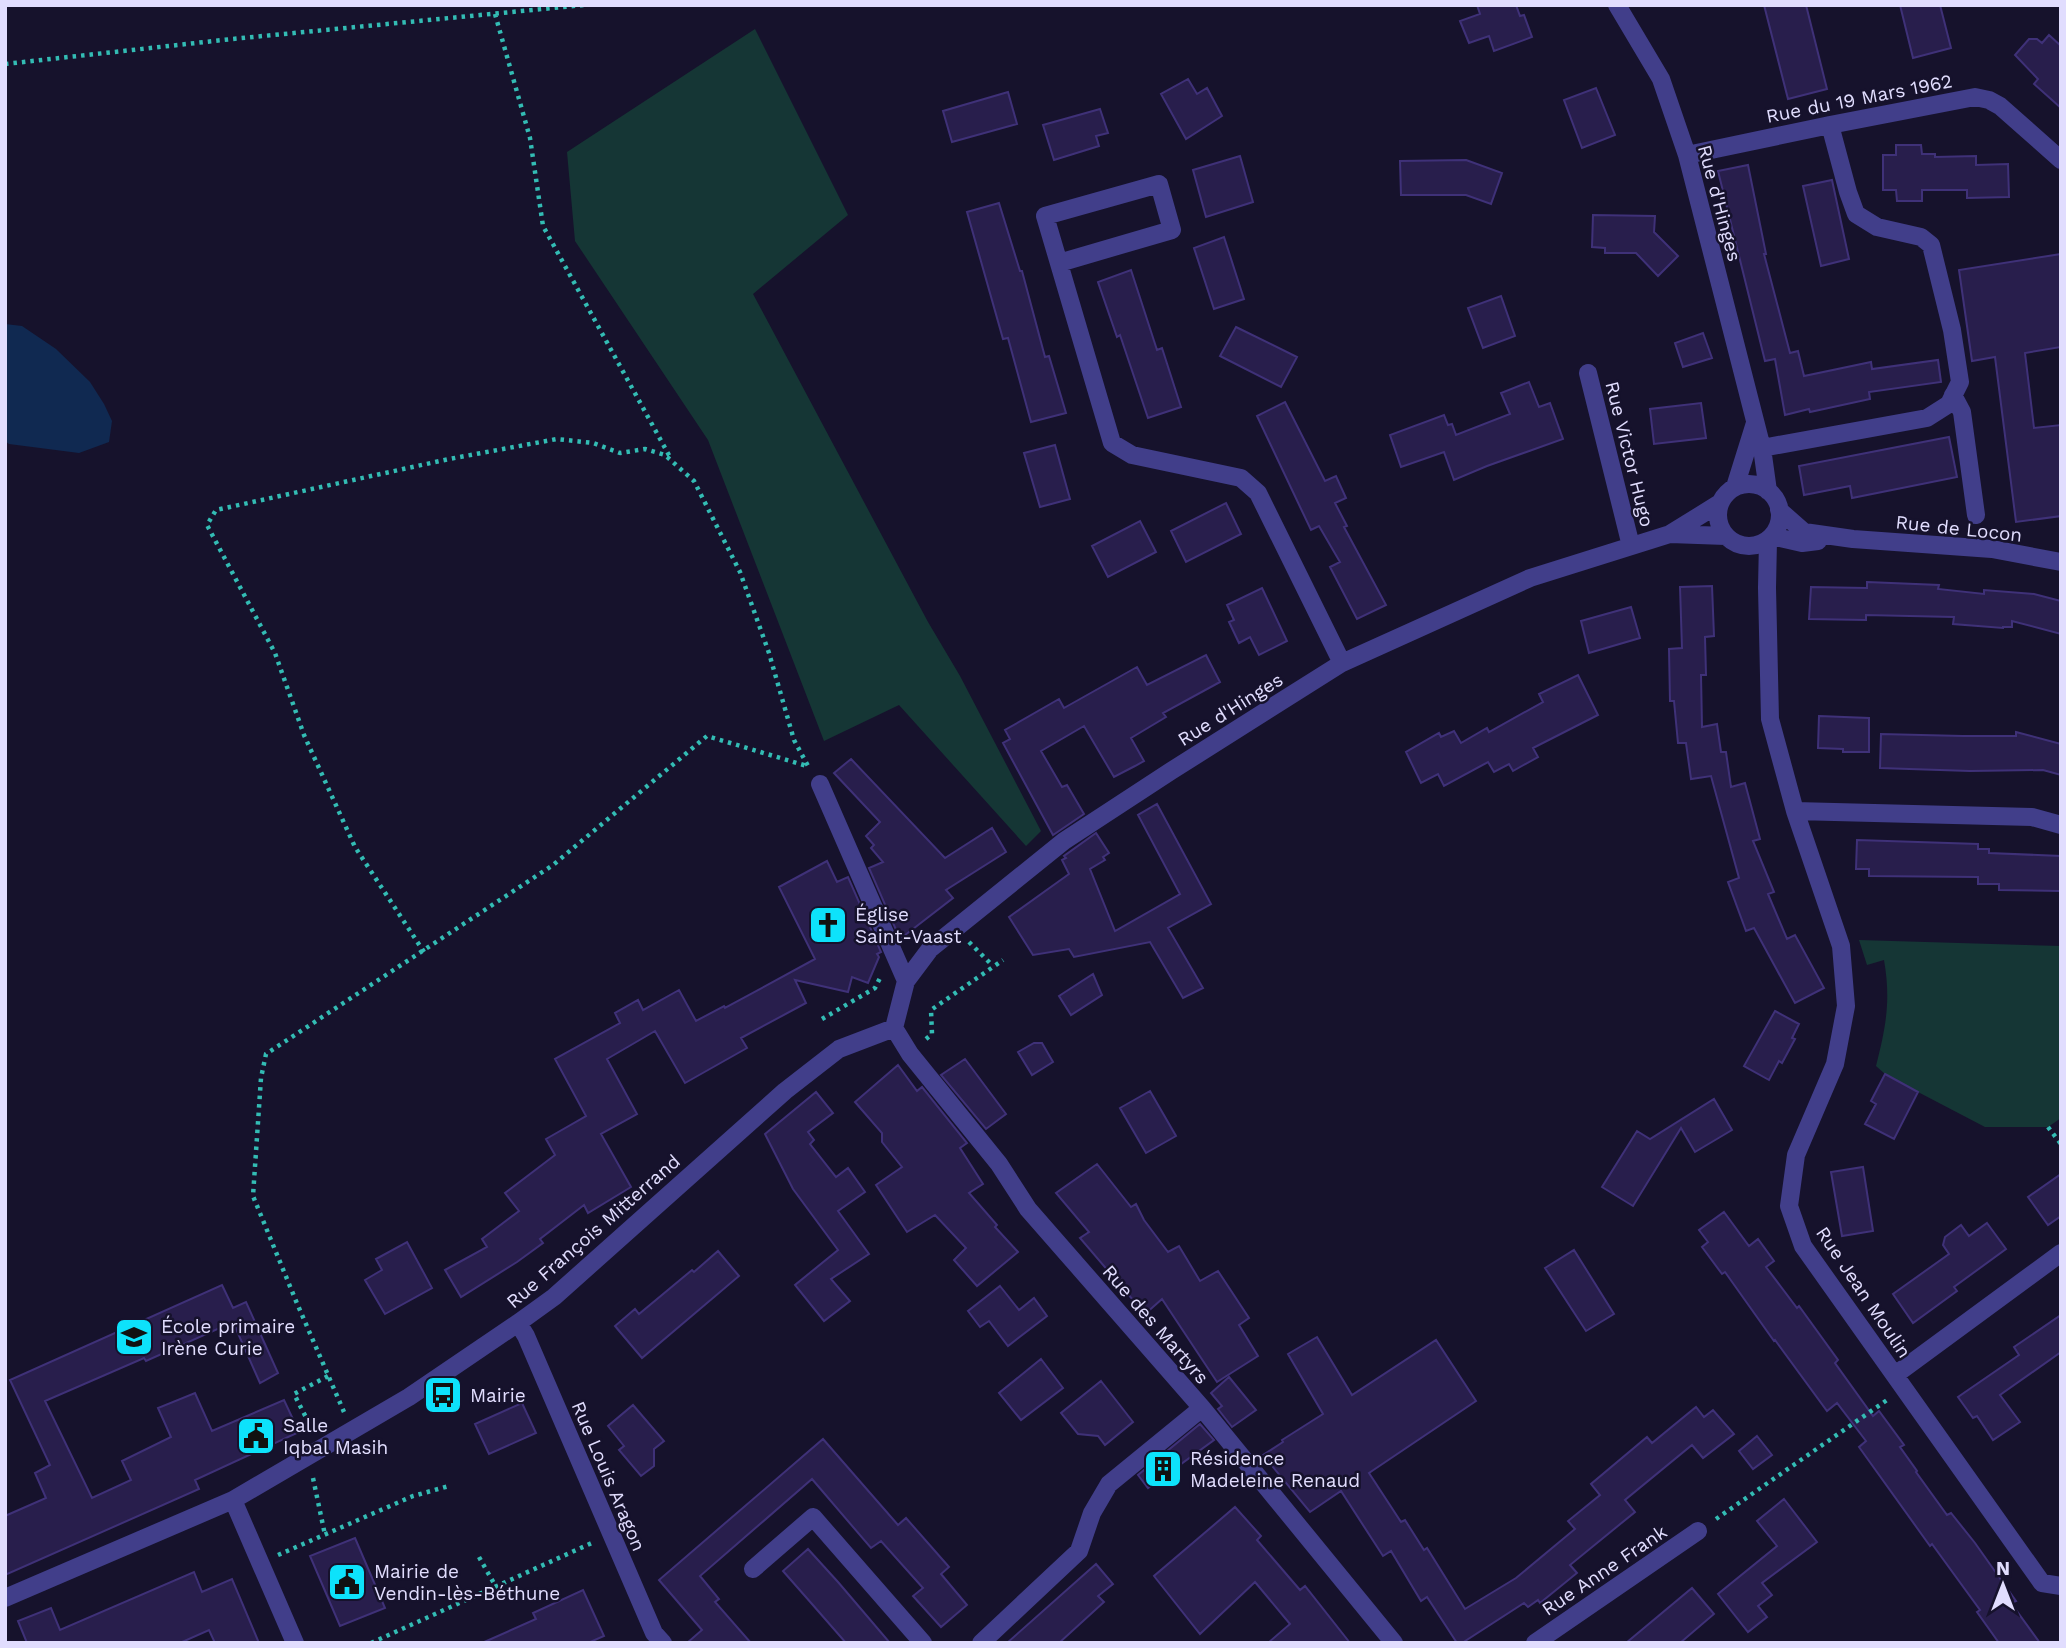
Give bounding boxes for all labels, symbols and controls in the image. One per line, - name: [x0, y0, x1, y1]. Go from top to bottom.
- street label: Rue du 19 Mars 1962: [1764, 69, 1954, 128]
- street label: Rue d'Hinges: [1693, 142, 1746, 264]
- street label: Rue Victor Hugo: [1600, 379, 1659, 529]
- street label: Rue de Locon: [1894, 510, 2023, 547]
- street label: Rue d'Hinges: [1173, 668, 1287, 751]
- place label: Église Saint-Vaast: [855, 903, 962, 948]
- church icon: Église Saint-Vaast: [807, 904, 849, 946]
- street label: Rue François Mitterrand: [502, 1150, 685, 1313]
- street label: Rue Jean Moulin: [1811, 1222, 1916, 1362]
- street label: Rue des Martyrs: [1098, 1260, 1214, 1389]
- place label: École primaire Irène Curie: [161, 1315, 295, 1360]
- school or university icon: École primaire Irène Curie: [113, 1316, 155, 1358]
- bus stop icon: Mairie: [422, 1374, 464, 1416]
- place label: Mairie: [470, 1384, 526, 1407]
- street label: Rue Louis Aragon: [567, 1398, 651, 1555]
- place label: Salle Iqbal Masih: [283, 1414, 388, 1459]
- public building icon: Salle Iqbal Masih: [235, 1415, 277, 1457]
- place label: Résidence Madeleine Renaud: [1190, 1447, 1360, 1492]
- building icon: Résidence Madeleine Renaud: [1142, 1448, 1184, 1490]
- street label: Rue Anne Frank: [1537, 1520, 1671, 1621]
- north arrow: [1968, 1550, 2038, 1620]
- text: N: [1996, 1557, 2010, 1580]
- place label: Mairie de Vendin-lès-Béthune: [374, 1560, 560, 1605]
- public building icon: Mairie de Vendin-lès-Béthune: [326, 1561, 368, 1603]

